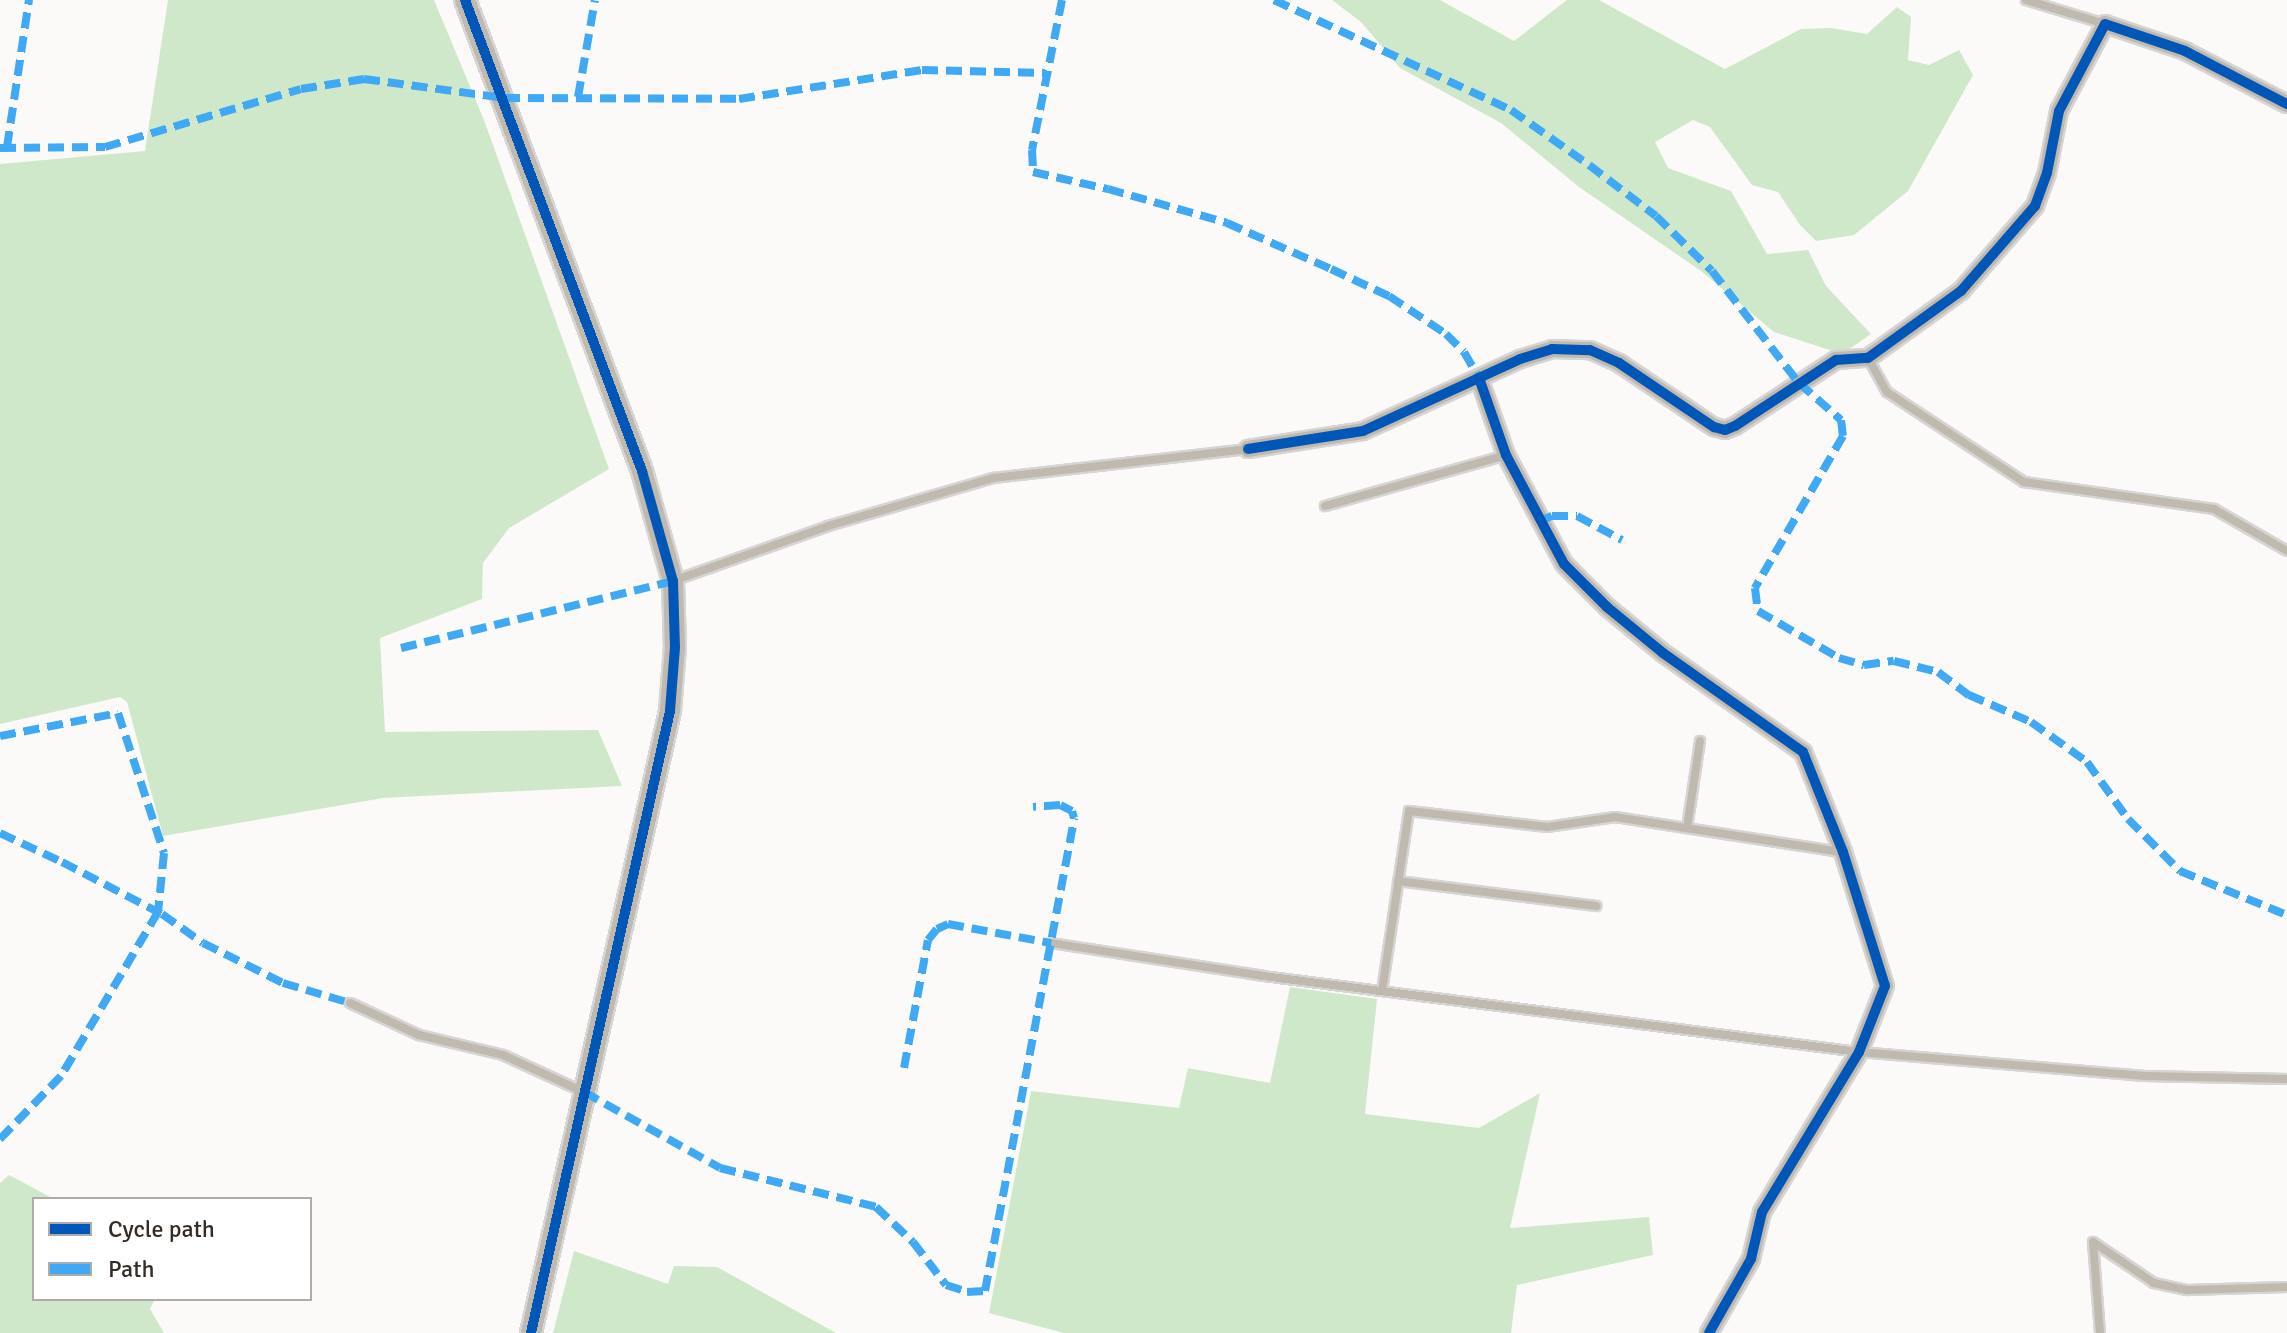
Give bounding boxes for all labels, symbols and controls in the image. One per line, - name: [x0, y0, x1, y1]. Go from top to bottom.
- legend: [32, 1197, 312, 1301]
- text: Cycle path: [108, 1214, 215, 1244]
- text: Path: [108, 1254, 154, 1284]

